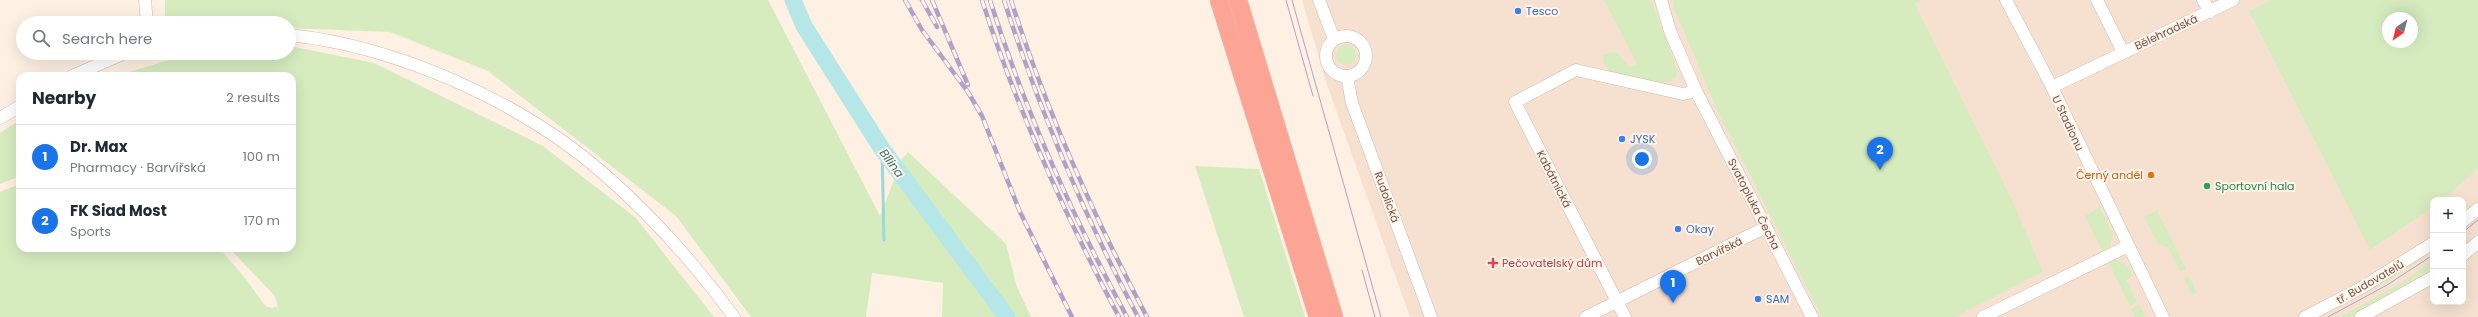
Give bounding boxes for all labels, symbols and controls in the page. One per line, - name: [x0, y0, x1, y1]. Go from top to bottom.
- place label: Tesco: [1526, 3, 1558, 19]
- marker: Tesco: [1513, 6, 1523, 16]
- street label: Bělehradská: [2132, 10, 2200, 54]
- north arrow: [2382, 12, 2418, 48]
- search box: [16, 16, 296, 60]
- icon: search: [30, 27, 52, 49]
- text: Search here: [62, 28, 152, 49]
- text: Nearby: [32, 86, 96, 110]
- text: 2 results: [226, 88, 280, 107]
- street label: U Stadionu: [2048, 93, 2088, 153]
- place label: JYSK: [1630, 131, 1656, 147]
- marker: JYSK: [1617, 134, 1627, 144]
- text: Dr. Max: [70, 136, 128, 157]
- pin: 2: [1867, 137, 1893, 170]
- water label: Bílina: [876, 145, 908, 181]
- text: 1: [43, 147, 47, 166]
- text: 100 m: [243, 147, 280, 166]
- street label: Kabátnická: [1533, 148, 1575, 210]
- your location: [1632, 149, 1652, 169]
- street label: Svatopluka Čecha: [1724, 155, 1784, 253]
- text: Pharmacy · Barvířská: [70, 158, 206, 177]
- place label: Černý anděl: [2076, 167, 2143, 183]
- street label: Rudolická: [1370, 169, 1404, 225]
- marker: Černý anděl: [2146, 170, 2156, 180]
- place label: Sportovní hala: [2215, 178, 2295, 194]
- marker: Sportovní hala: [2202, 181, 2212, 191]
- map controls: [2430, 197, 2466, 305]
- button: +: [2430, 197, 2466, 233]
- text: FK Siad Most: [70, 200, 167, 221]
- text: 2: [41, 211, 49, 230]
- text: 170 m: [244, 211, 280, 230]
- place label: Okay: [1686, 221, 1715, 237]
- text: Sports: [70, 222, 111, 241]
- marker: Okay: [1673, 224, 1683, 234]
- street label: Barvířská: [1693, 233, 1745, 269]
- button: −: [2430, 233, 2466, 269]
- place label: Pečovatelský dům: [1502, 255, 1602, 271]
- street label: tř. Budovatelů: [2333, 256, 2407, 308]
- marker: Pečovatelský dům: [1487, 257, 1499, 269]
- button: locate: [2430, 269, 2466, 305]
- pin: 1: [1660, 270, 1686, 303]
- place label: SAM: [1766, 291, 1789, 307]
- marker: SAM: [1753, 294, 1763, 304]

